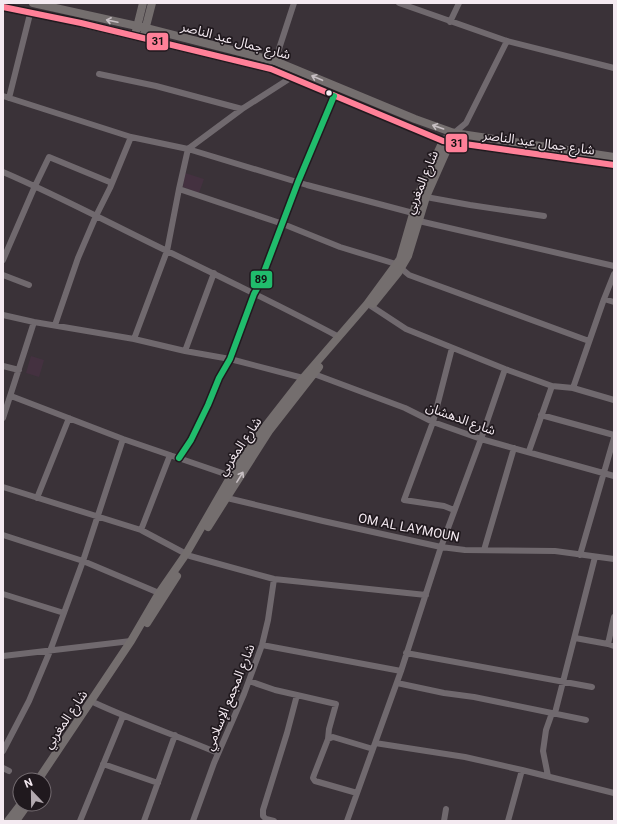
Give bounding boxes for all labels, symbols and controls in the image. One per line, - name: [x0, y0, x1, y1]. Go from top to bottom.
- one-way arrow: [105, 16, 118, 24]
- street label: شارع جمال عبد الناصر: [178, 18, 292, 65]
- line badge: 31: [146, 32, 169, 51]
- text: 31: [152, 35, 164, 48]
- one-way arrow: [312, 74, 324, 82]
- unlabelled marker: [324, 88, 334, 98]
- one-way arrow: [431, 123, 444, 130]
- street label: شارع جمال عبد الناصر: [481, 127, 596, 161]
- line badge: 31: [445, 133, 468, 153]
- text: 31: [451, 137, 463, 150]
- street label: شارع المغربي: [402, 148, 444, 217]
- line badge: 89: [250, 270, 273, 289]
- text: 89: [255, 273, 267, 286]
- street label: شارع الدهشان: [423, 399, 498, 441]
- street label: شارع المغربي: [214, 414, 267, 480]
- one-way arrow: [236, 472, 244, 483]
- street label: OM AL LAYMOUN: [357, 510, 461, 545]
- street label: شارع المجمع الإسلامي: [201, 642, 260, 754]
- street label: شارع المغربي: [40, 687, 93, 753]
- north arrow: [12, 772, 52, 812]
- text: N: [22, 776, 35, 791]

